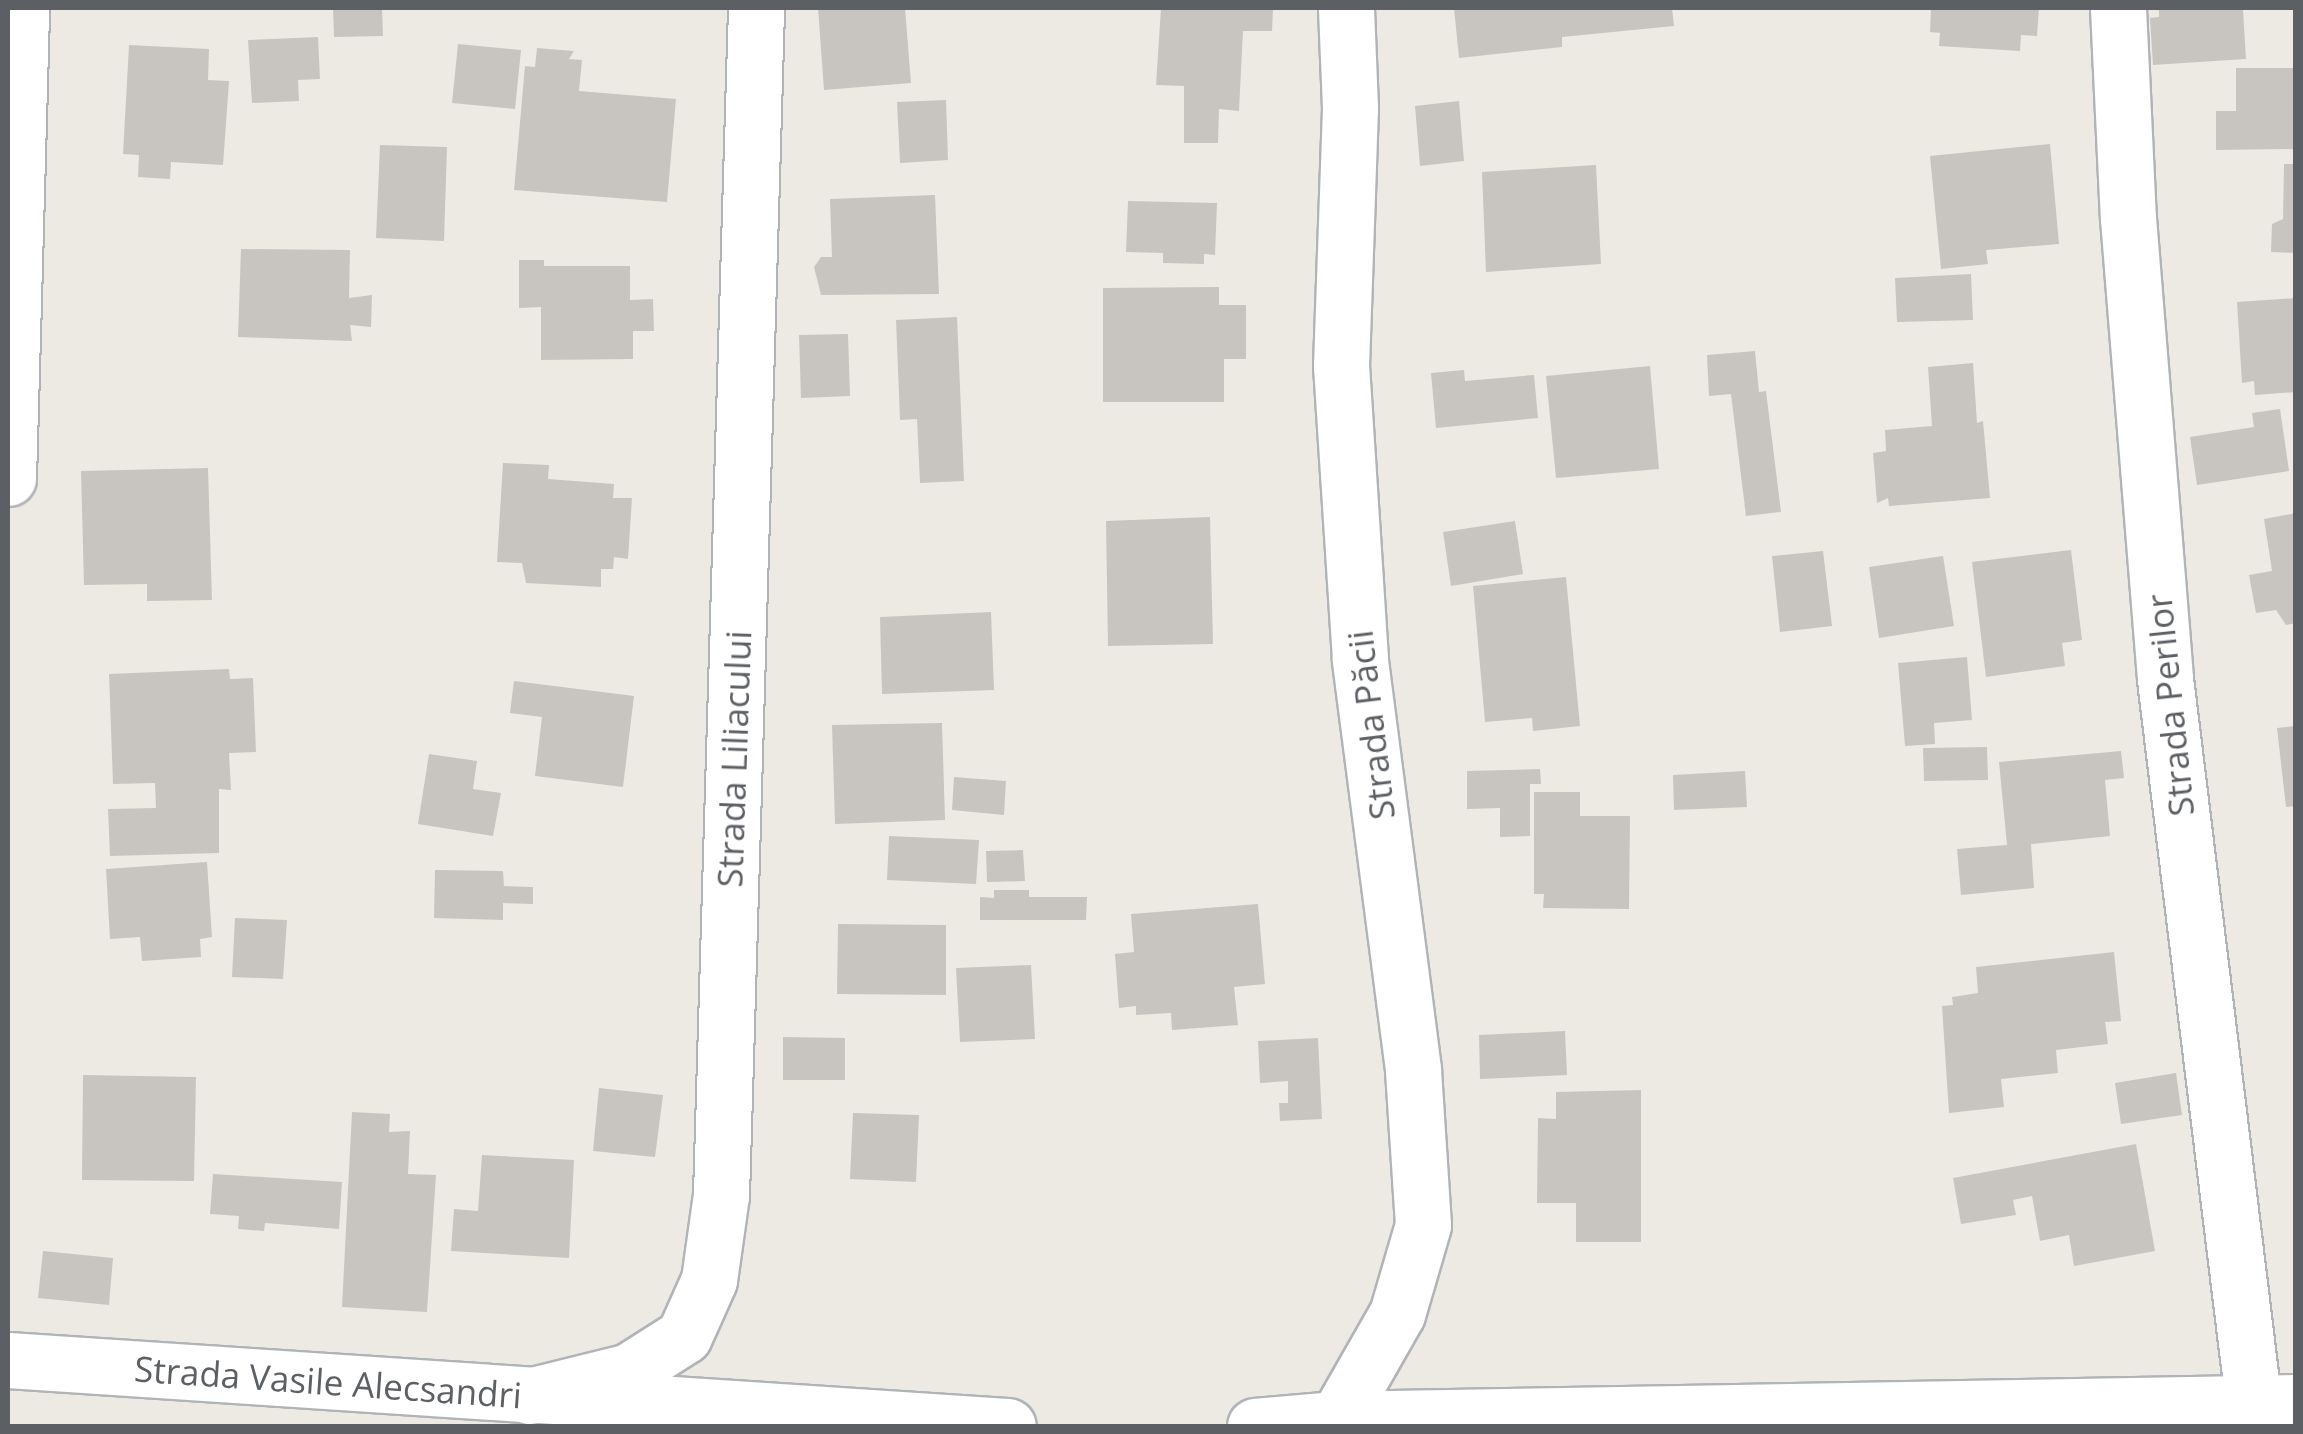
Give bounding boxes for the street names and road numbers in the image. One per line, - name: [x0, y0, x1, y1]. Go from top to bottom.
- street label: Strada Perilor: [2137, 592, 2203, 818]
- street label: Strada Păcii: [1339, 628, 1403, 822]
- street label: Strada Liliacului: [709, 630, 759, 888]
- street label: Strada Vasile Alecsandri: [133, 1348, 523, 1416]

